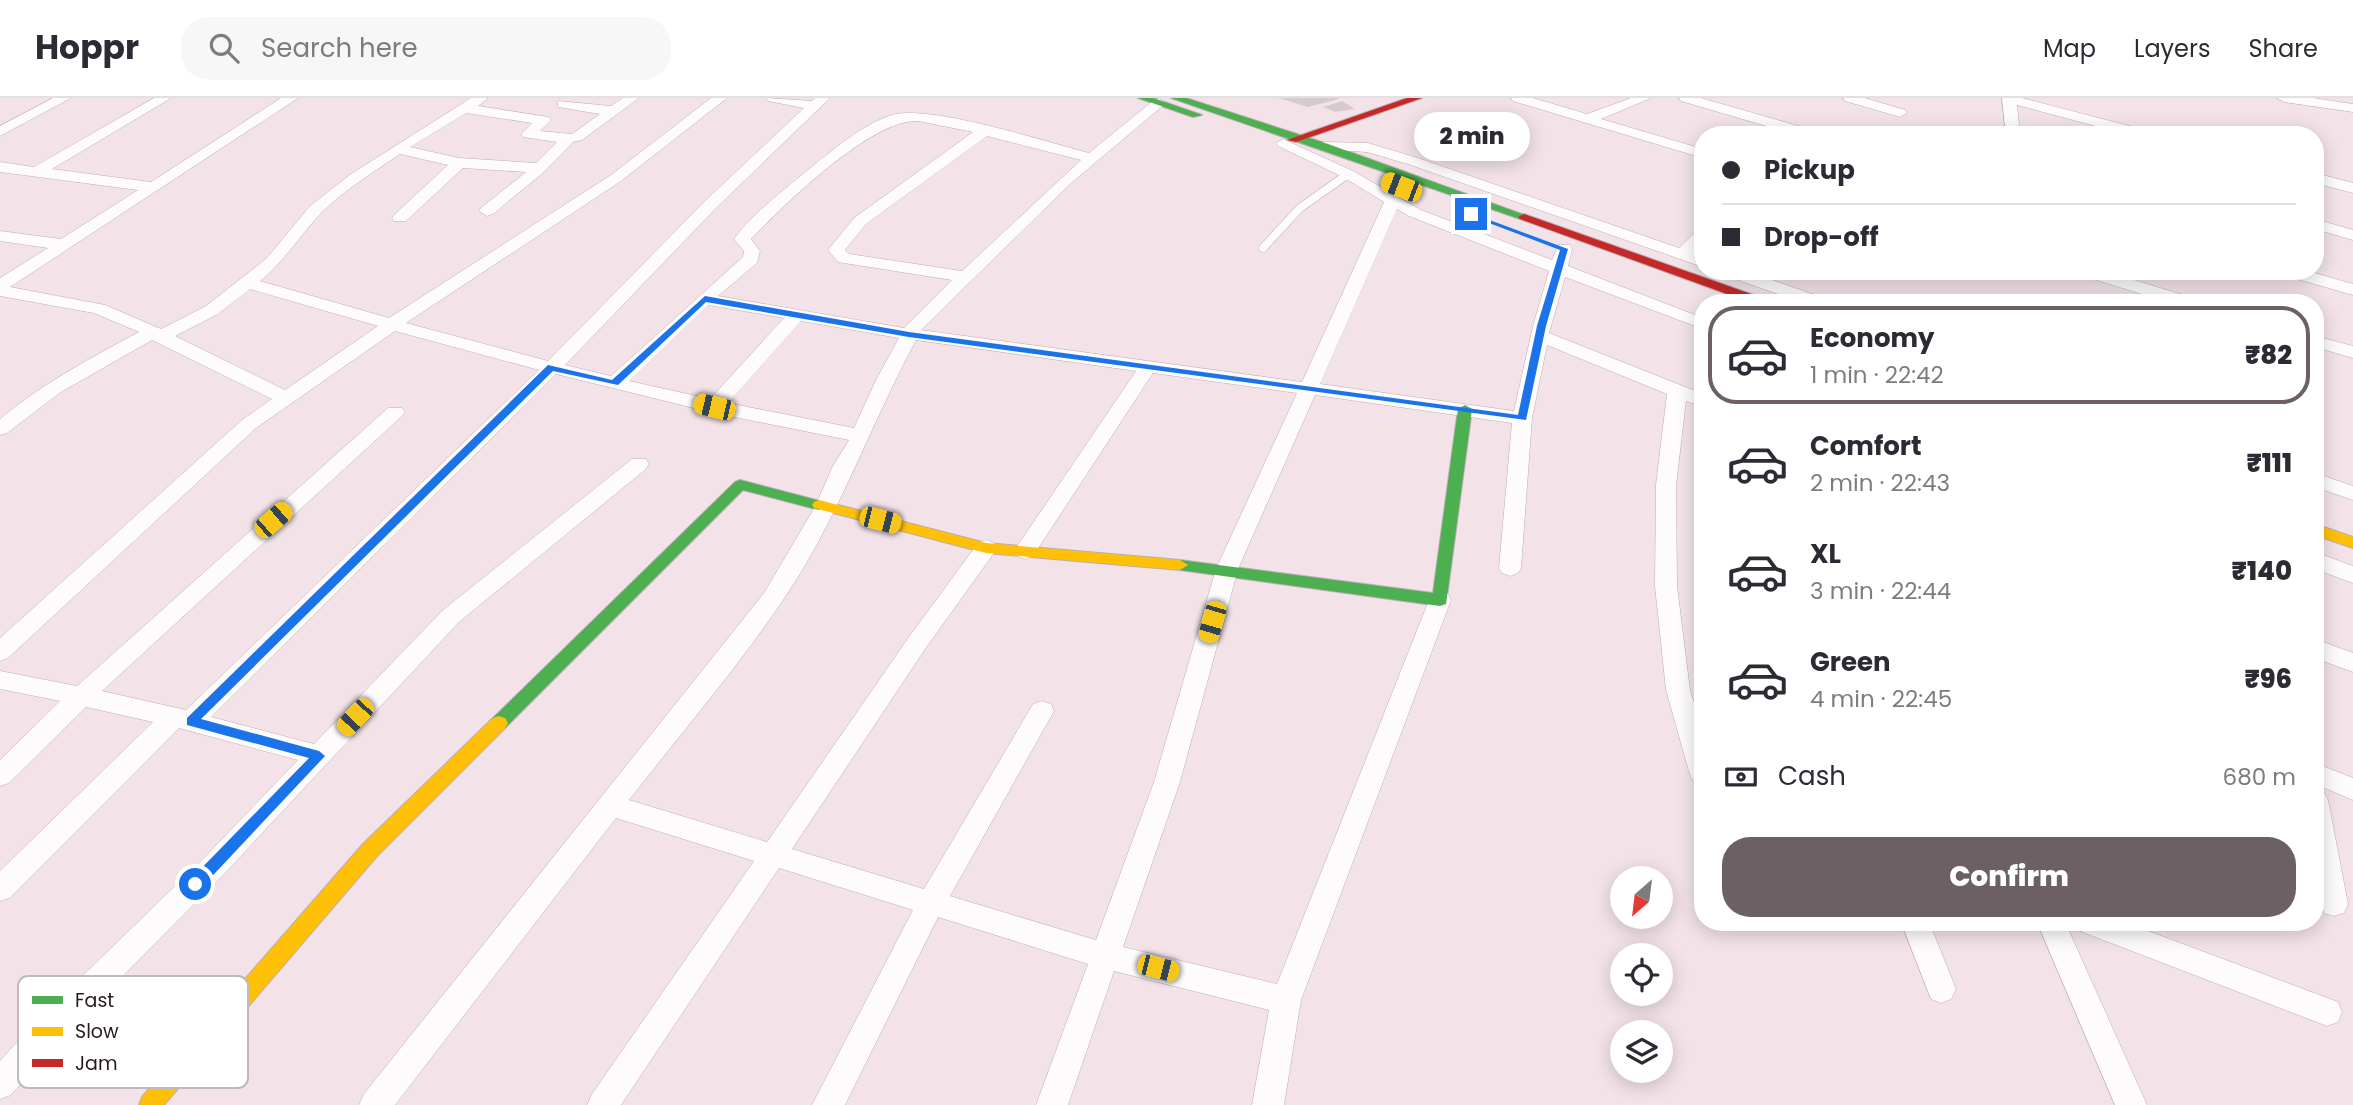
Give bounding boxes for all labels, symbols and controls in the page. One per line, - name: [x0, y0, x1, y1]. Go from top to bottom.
- search box: [181, 17, 671, 80]
- text: Hoppr: [35, 24, 139, 71]
- icon: search: [205, 29, 243, 67]
- text: Search here: [261, 30, 418, 66]
- text: Map: [2043, 32, 2096, 65]
- text: Layers: [2134, 32, 2210, 65]
- text: Share: [2248, 32, 2318, 65]
- callout: 2 min: [1413, 113, 1529, 162]
- text: 2 min: [1440, 120, 1504, 152]
- text: Pickup: [1764, 152, 1855, 188]
- car: [1378, 170, 1425, 204]
- route end: [1455, 198, 1487, 230]
- text: Drop-off: [1764, 219, 1879, 255]
- text: Economy: [1810, 320, 1934, 356]
- icon: car: [1726, 324, 1789, 387]
- text: ₹82: [2245, 337, 2292, 373]
- text: 1 min · 22:42: [1810, 359, 1944, 391]
- car: [692, 392, 737, 422]
- text: Comfort: [1810, 428, 1922, 464]
- icon: car: [1726, 432, 1789, 495]
- text: ₹111: [2247, 445, 2292, 481]
- text: 2 min · 22:43: [1810, 467, 1950, 499]
- car: [251, 498, 296, 542]
- car: [858, 505, 903, 535]
- text: XL: [1810, 536, 1841, 572]
- icon: car: [1726, 540, 1789, 603]
- text: ₹140: [2232, 553, 2292, 589]
- text: 3 min · 22:44: [1810, 575, 1951, 607]
- car: [1197, 599, 1228, 645]
- text: Green: [1810, 644, 1891, 680]
- icon: car: [1726, 648, 1789, 711]
- text: ₹96: [2244, 661, 2292, 697]
- text: 4 min · 22:45: [1810, 683, 1952, 715]
- car: [333, 694, 378, 740]
- icon: cash: [1722, 758, 1760, 796]
- text: Cash: [1778, 758, 1846, 794]
- text: 680 m: [2223, 761, 2296, 793]
- button: Confirm: [1722, 837, 2296, 917]
- north arrow: [1610, 866, 1673, 929]
- map controls: [1610, 866, 1673, 1083]
- route start: [179, 868, 211, 900]
- button: locate: [1610, 943, 1673, 1006]
- car: [1136, 953, 1181, 983]
- legend: [18, 976, 248, 1088]
- text: Fast: [75, 987, 114, 1014]
- text: Slow: [75, 1018, 119, 1045]
- button: layers: [1610, 1020, 1673, 1083]
- text: Jam: [75, 1050, 117, 1077]

